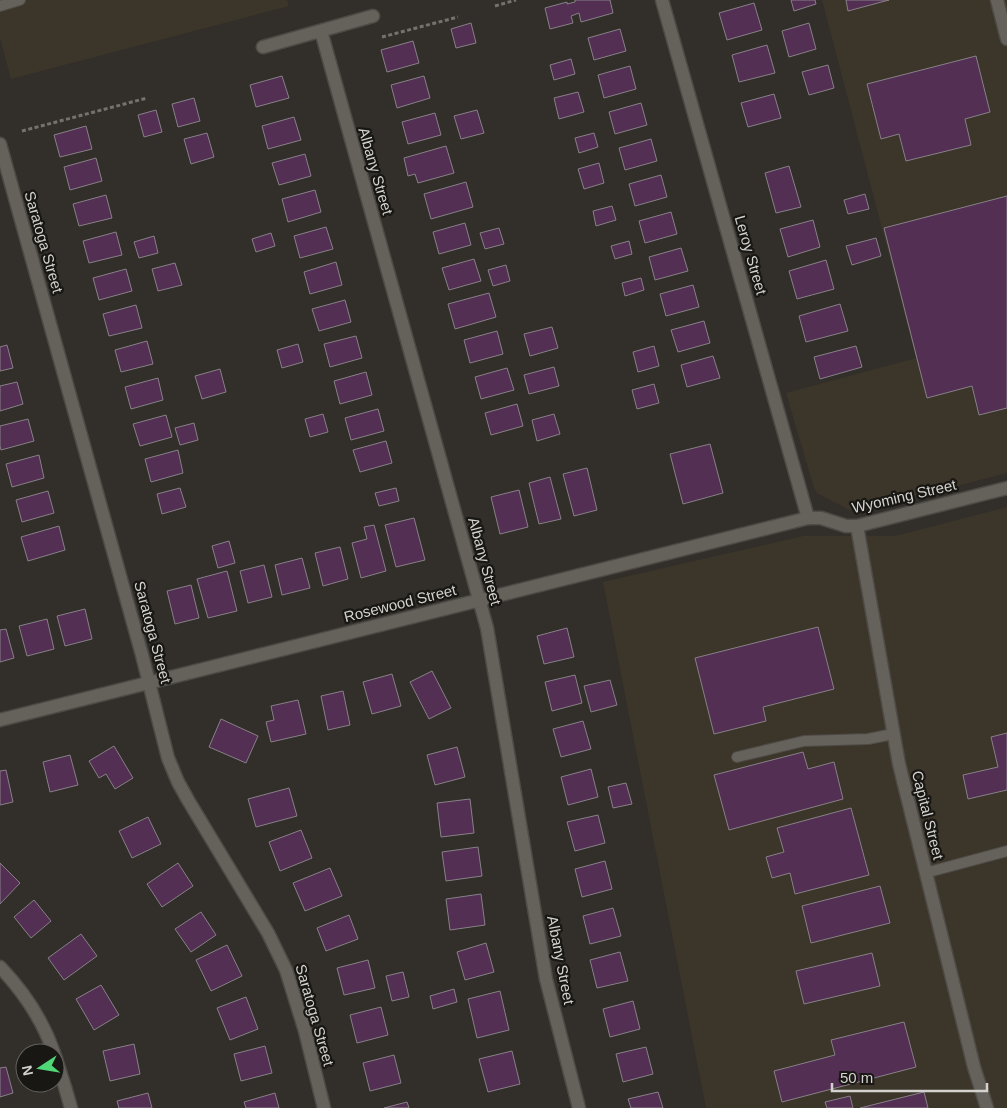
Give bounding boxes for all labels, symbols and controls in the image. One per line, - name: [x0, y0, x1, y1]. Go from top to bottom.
- street label: Albany Street: [355, 125, 397, 217]
- street label: Saratoga Street: [21, 189, 67, 296]
- street label: Leroy Street: [732, 213, 771, 297]
- street label: Wyoming Street: [850, 476, 959, 516]
- street label: Albany Street: [465, 515, 505, 607]
- street label: Saratoga Street: [131, 579, 175, 686]
- street label: Rosewood Street: [342, 581, 459, 625]
- street label: Capital Street: [909, 769, 947, 862]
- street label: Albany Street: [544, 914, 578, 1007]
- street label: Saratoga Street: [292, 962, 338, 1069]
- north arrow: [15, 1043, 65, 1093]
- scale bar: [832, 1060, 987, 1092]
- text: N: [18, 1064, 36, 1077]
- text: 50 m: [840, 1069, 873, 1086]

